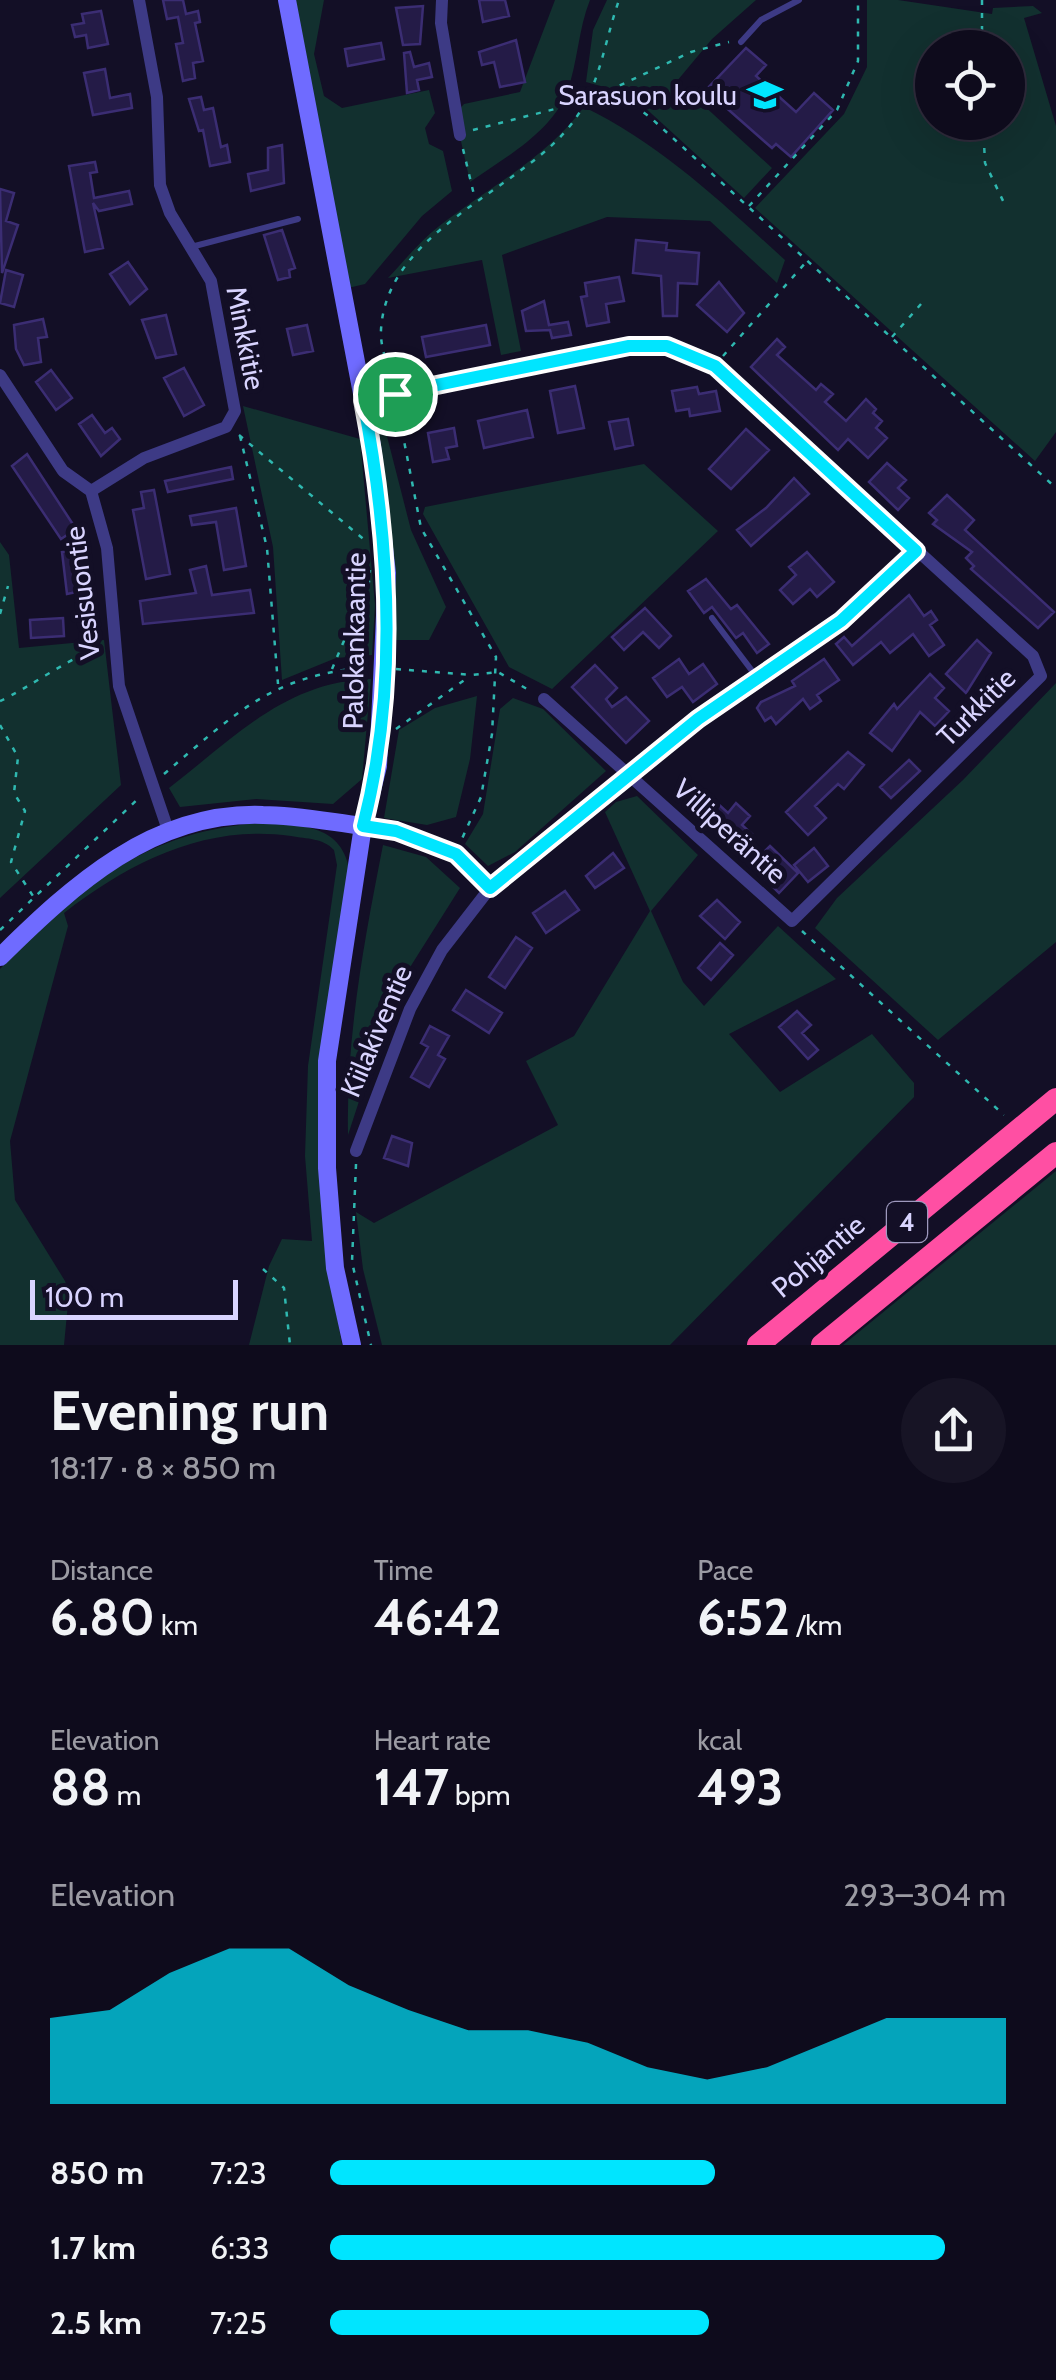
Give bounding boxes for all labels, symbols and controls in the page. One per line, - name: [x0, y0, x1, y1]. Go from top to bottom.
- map controls: [915, 30, 1025, 140]
- button: locate: [915, 30, 1025, 140]
- school or university icon: Sarasuon koulu: [746, 76, 784, 114]
- place label: Sarasuon koulu: [558, 78, 737, 112]
- street label: Minkkitie: [219, 283, 273, 393]
- pin: [353, 352, 438, 437]
- icon: arrive: [368, 367, 423, 422]
- street label: Vesisuontie: [57, 524, 107, 662]
- street label: Palokankaantie: [335, 552, 373, 730]
- street label: Turkkitie: [930, 661, 1022, 753]
- street label: Villiperäntie: [666, 771, 794, 891]
- street label: Kiilakiventie: [333, 960, 419, 1102]
- road number: 4: [887, 1202, 927, 1242]
- street label: Pohjantie: [765, 1207, 871, 1305]
- scale bar: [30, 1275, 238, 1320]
- text: 100 m: [45, 1280, 124, 1314]
- text: Evening run: [50, 1377, 329, 1444]
- button: share: [901, 1378, 1006, 1483]
- text: 18:17 · 8 × 850 m: [50, 1448, 276, 1487]
- text: Distance: [50, 1553, 153, 1587]
- text: Time: [374, 1553, 433, 1587]
- text: Pace: [697, 1553, 753, 1587]
- text: 6.80: [50, 1587, 155, 1648]
- text: 46:42: [374, 1587, 501, 1648]
- text: 6:52: [697, 1587, 790, 1648]
- text: km: [155, 1608, 198, 1642]
- text: /km: [790, 1608, 842, 1642]
- text: Elevation: [50, 1723, 159, 1757]
- text: Heart rate: [374, 1723, 491, 1757]
- text: kcal: [697, 1723, 742, 1757]
- text: 88: [50, 1757, 110, 1818]
- text: 147: [374, 1757, 449, 1818]
- text: 493: [697, 1757, 783, 1818]
- text: m: [110, 1778, 141, 1812]
- text: bpm: [449, 1778, 511, 1812]
- text: Elevation: [50, 1875, 175, 1914]
- text: 293–304 m: [843, 1875, 1006, 1914]
- text: 850 m: [50, 2153, 144, 2192]
- text: 7:23: [210, 2153, 267, 2192]
- text: 1.7 km: [50, 2228, 136, 2267]
- text: 6:33: [210, 2228, 269, 2267]
- text: 2.5 km: [50, 2303, 142, 2342]
- text: 7:25: [210, 2303, 267, 2342]

